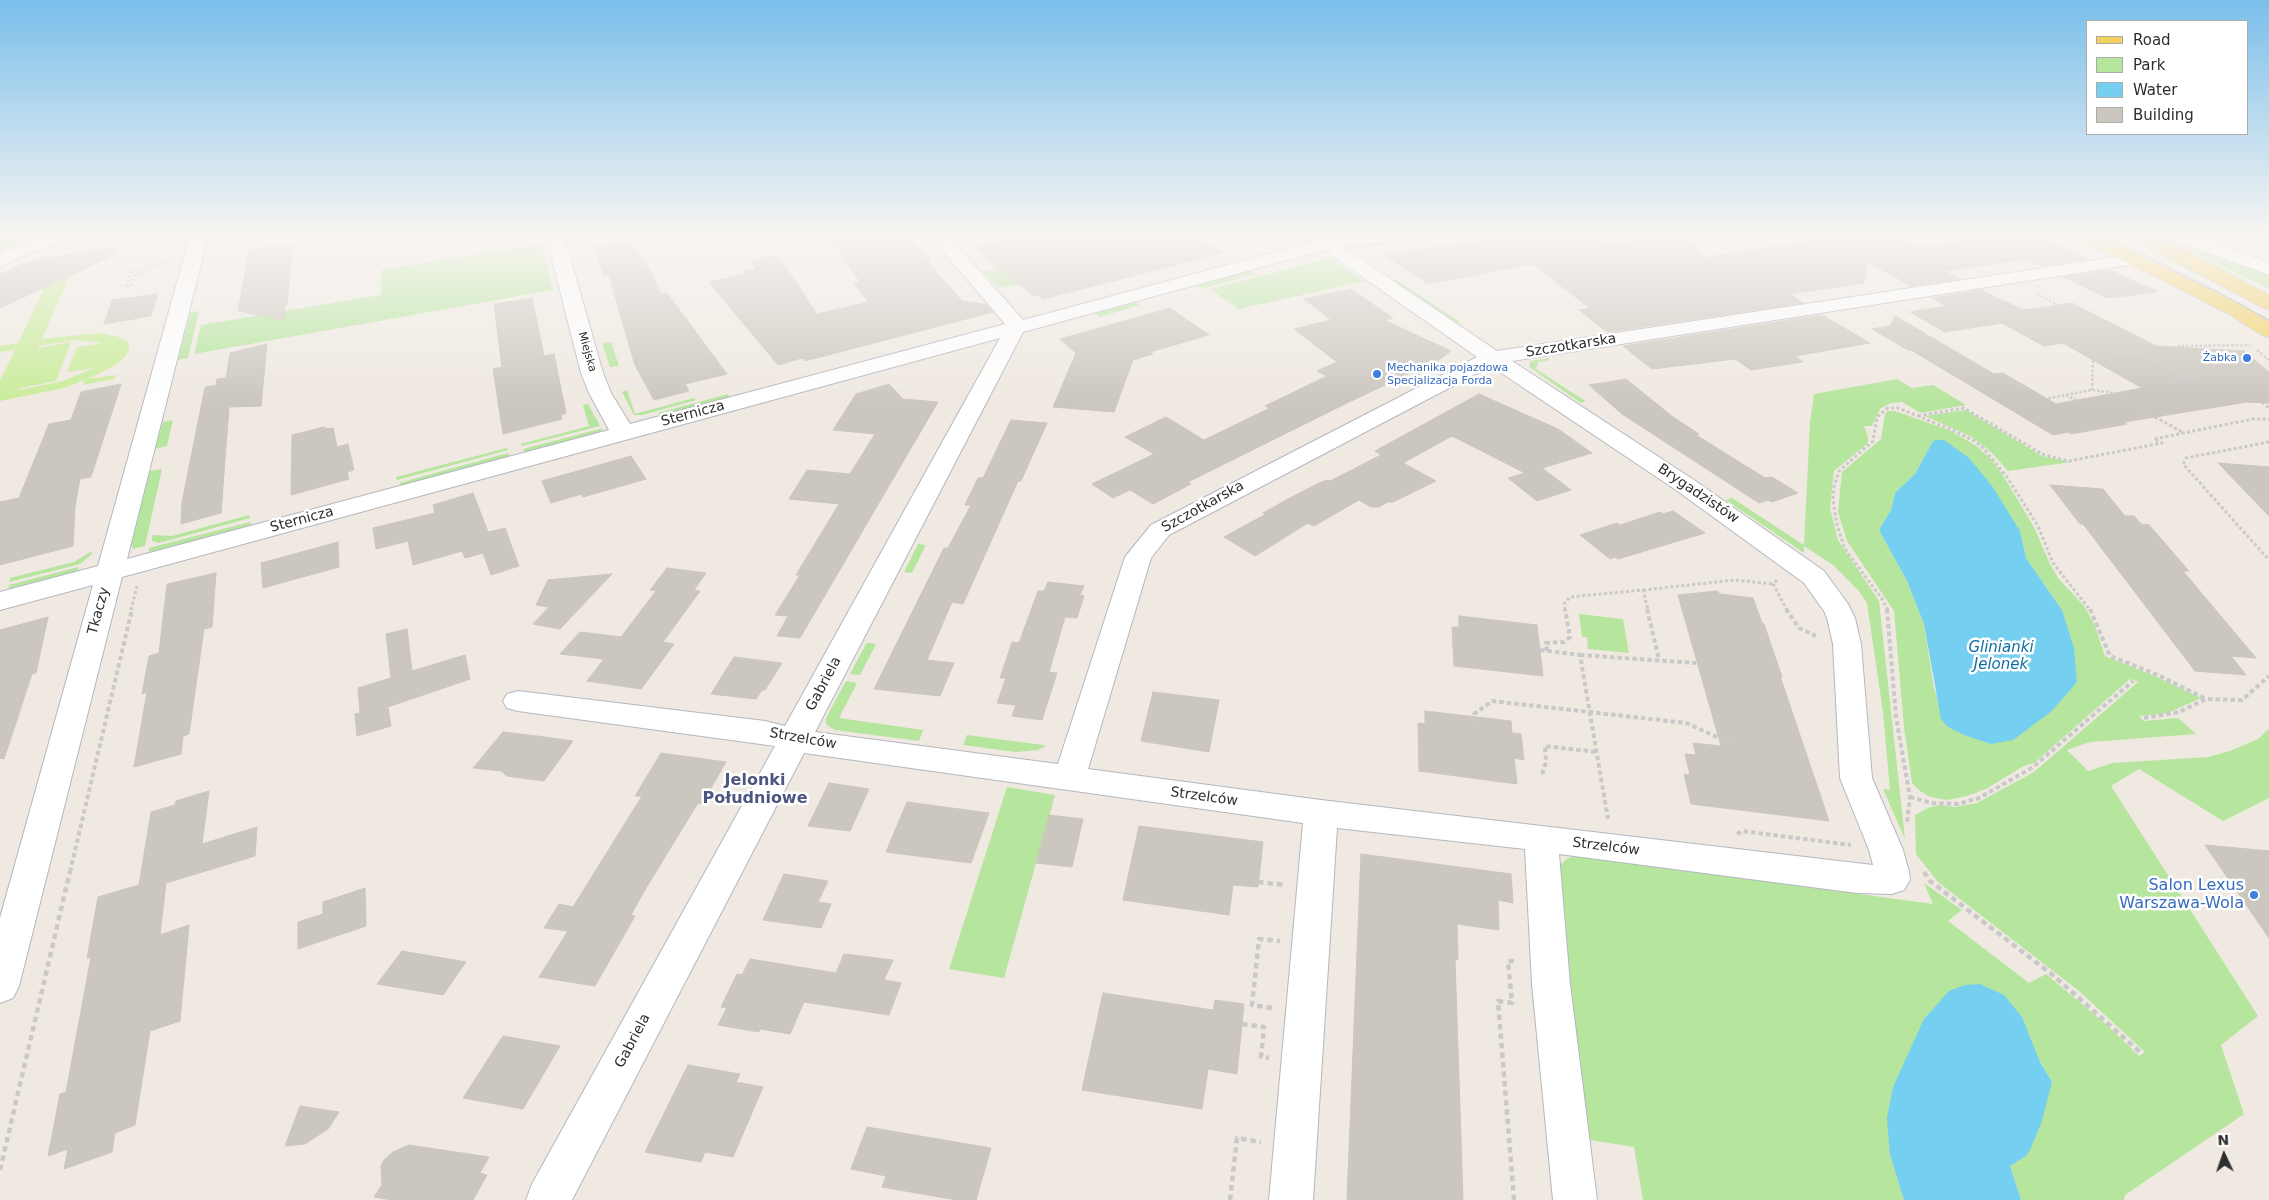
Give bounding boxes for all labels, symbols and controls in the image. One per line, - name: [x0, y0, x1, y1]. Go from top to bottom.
- legend: [2086, 20, 2249, 135]
- text: Road: [2133, 31, 2171, 49]
- text: Park: [2133, 56, 2165, 74]
- text: Water: [2133, 81, 2177, 99]
- text: Building: [2133, 106, 2194, 124]
- street label: Miejska: [575, 330, 599, 374]
- street label: Szczotkarska: [1525, 331, 1617, 361]
- place label: Żabka: [2203, 351, 2237, 365]
- marker: Żabka: [2241, 352, 2253, 364]
- place label: Mechanika pojazdowa Specjalizacja Forda: [1387, 361, 1508, 387]
- marker: Mechanika pojazdowa Specjalizacja Forda: [1371, 368, 1383, 380]
- street label: Sternicza: [659, 397, 727, 431]
- street label: Brygadzistów: [1654, 461, 1742, 527]
- street label: Szczotkarska: [1159, 478, 1247, 536]
- street label: Sternicza: [268, 503, 336, 537]
- street label: Tkaczy: [85, 585, 113, 637]
- water label: Glinianki Jelonek: [1968, 639, 2034, 674]
- street label: Gabriela: [803, 654, 845, 714]
- street label: Strzelców: [768, 725, 838, 753]
- district label: Jelonki Południowe: [702, 771, 808, 809]
- street label: Strzelców: [1169, 784, 1239, 810]
- street label: Strzelców: [1571, 835, 1641, 859]
- place label: Salon Lexus Warszawa-Wola: [2119, 876, 2244, 914]
- marker: Salon Lexus Warszawa-Wola: [2248, 889, 2260, 901]
- street label: Gabriela: [612, 1011, 654, 1071]
- north arrow: [2199, 1130, 2249, 1180]
- text: N: [2217, 1132, 2229, 1148]

